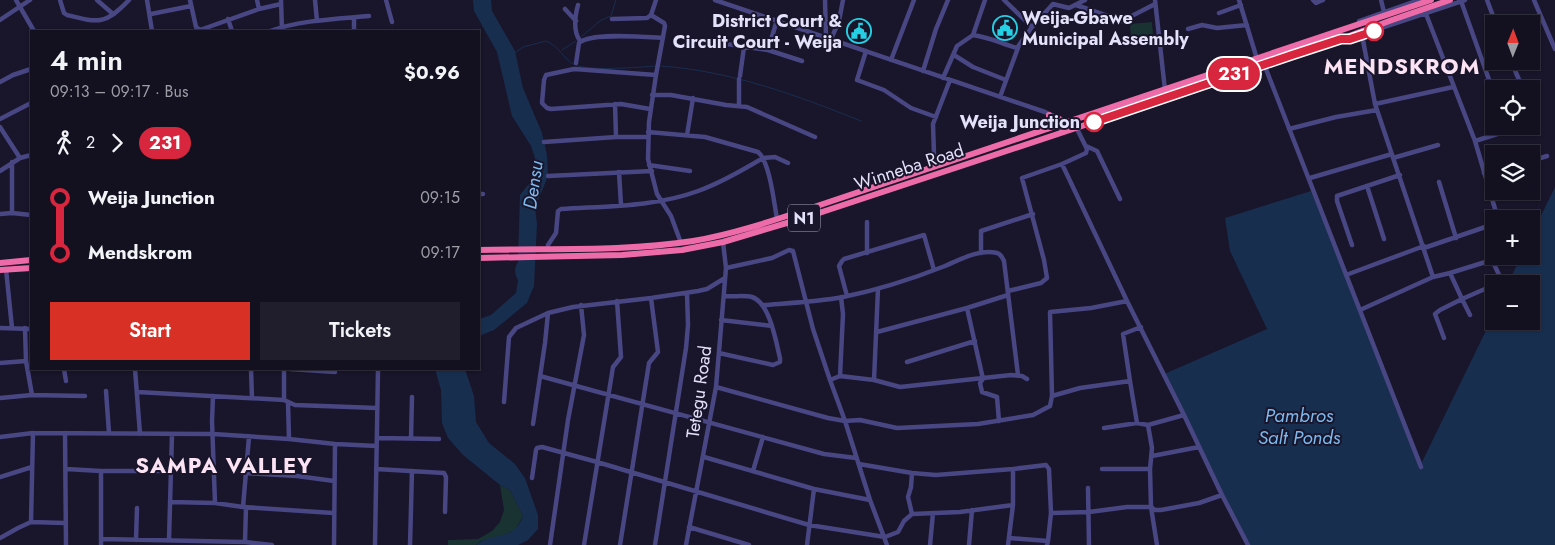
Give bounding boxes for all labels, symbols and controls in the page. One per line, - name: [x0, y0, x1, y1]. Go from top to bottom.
- place label: Weija-Gbawe Municipal Assembly: [1022, 5, 1189, 52]
- place label: District Court & Circuit Court - Weija: [673, 8, 842, 55]
- public building icon: Weija-Gbawe Municipal Assembly: [992, 15, 1018, 41]
- north arrow: [1485, 15, 1540, 70]
- map controls: [1485, 15, 1540, 330]
- public building icon: District Court & Circuit Court - Weija: [846, 18, 872, 44]
- unlabelled marker: [1364, 21, 1384, 41]
- text: 4 min: [50, 40, 123, 81]
- district label: MENDSKROM: [1324, 50, 1480, 82]
- line badge: 231: [1205, 58, 1263, 90]
- text: $0.96: [404, 59, 460, 86]
- text: 231: [1218, 61, 1250, 87]
- text: 09:13 – 09:17 · Bus: [50, 80, 188, 103]
- button: locate: [1485, 80, 1540, 135]
- place label: Weija Junction: [960, 109, 1080, 135]
- marker: Weija Junction: [1084, 112, 1104, 132]
- icon: walk: [50, 129, 78, 157]
- icon: forward: [103, 129, 131, 157]
- text: 231: [149, 130, 181, 156]
- text: 2: [86, 131, 95, 154]
- street label: Winneba Road: [851, 137, 967, 197]
- button: layers: [1485, 145, 1540, 200]
- water label: Densu: [516, 159, 550, 211]
- text: Weija Junction: [88, 184, 215, 211]
- text: 09:15: [420, 186, 460, 209]
- road number: N1: [788, 204, 820, 232]
- button: +: [1485, 210, 1540, 265]
- text: Mendskrom: [88, 239, 192, 266]
- text: 09:17: [421, 241, 460, 264]
- button: −: [1485, 275, 1540, 330]
- button: Start: [50, 302, 250, 360]
- button: Tickets: [260, 302, 460, 360]
- street label: Tetegu Road: [680, 344, 718, 440]
- water label: Pambros Salt Ponds: [1258, 402, 1341, 451]
- district label: SAMPA VALLEY: [135, 449, 313, 481]

